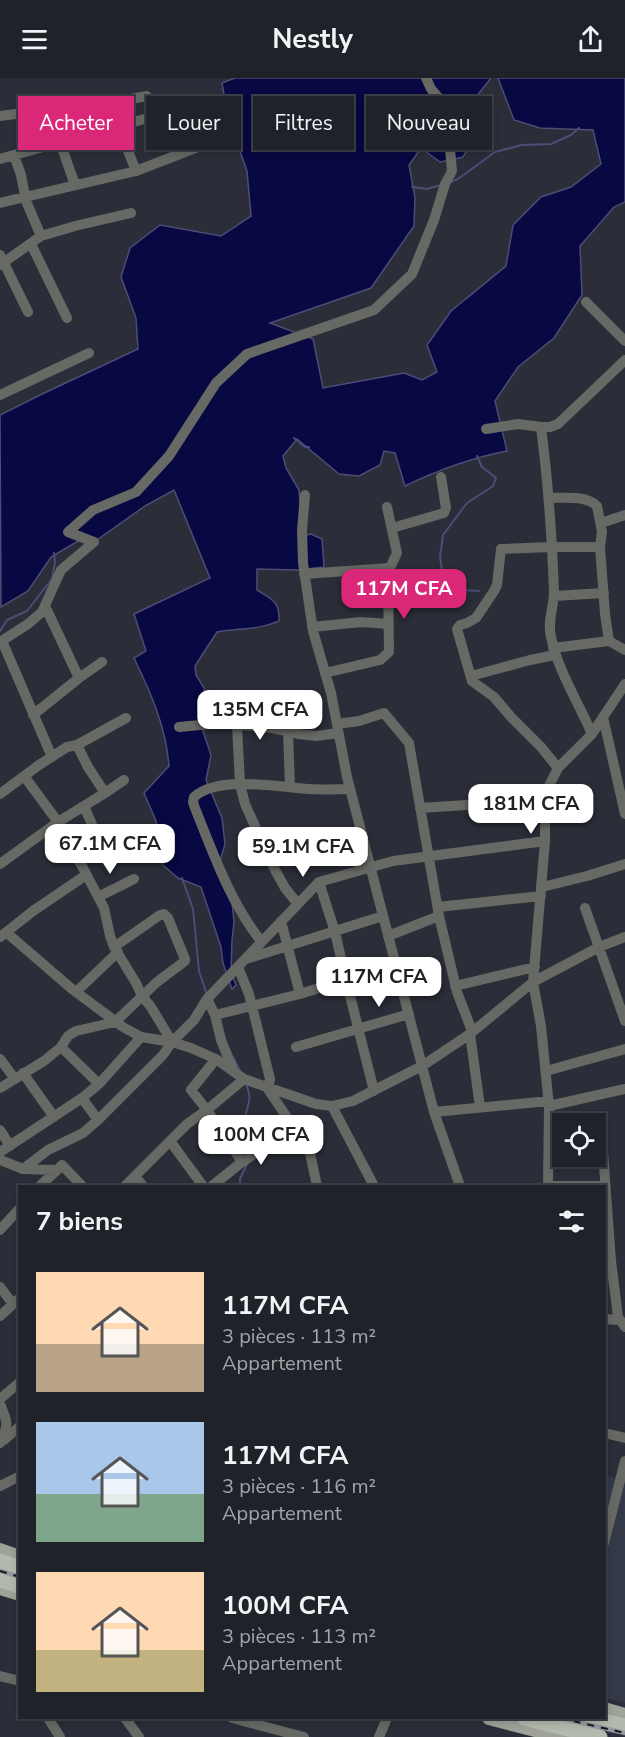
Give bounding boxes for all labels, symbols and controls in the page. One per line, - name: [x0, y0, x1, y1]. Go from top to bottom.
- text: Nestly: [272, 21, 353, 58]
- icon: menu: [18, 23, 51, 56]
- icon: share: [574, 23, 607, 56]
- chip: Acheter: [18, 96, 134, 150]
- chip: Louer: [146, 96, 241, 150]
- chip: Filtres: [253, 96, 354, 150]
- chip: Nouveau: [366, 96, 492, 150]
- pin: 117M CFA: [342, 569, 466, 620]
- text: 117M CFA: [355, 575, 453, 602]
- pin: 135M CFA: [198, 690, 322, 741]
- text: 135M CFA: [211, 696, 309, 723]
- pin: 181M CFA: [469, 784, 593, 835]
- text: 181M CFA: [482, 790, 580, 817]
- pin: 67.1M CFA: [41, 824, 179, 875]
- pin: 59.1M CFA: [234, 827, 372, 878]
- text: 67.1M CFA: [59, 830, 161, 857]
- text: 59.1M CFA: [252, 833, 354, 860]
- pin: 117M CFA: [317, 957, 441, 1008]
- text: 117M CFA: [330, 963, 428, 990]
- map controls: [552, 1113, 606, 1167]
- button: locate: [552, 1113, 606, 1167]
- pin: 100M CFA: [199, 1115, 323, 1166]
- text: 100M CFA: [212, 1121, 310, 1148]
- text: 7 biens: [36, 1204, 123, 1239]
- icon: filters: [555, 1205, 588, 1238]
- text: 117M CFA: [222, 1288, 349, 1323]
- icon: home: [84, 1296, 156, 1368]
- text: 3 pièces · 113 m²: [222, 1323, 376, 1350]
- text: Appartement: [222, 1350, 342, 1377]
- text: 117M CFA: [222, 1438, 349, 1473]
- icon: home: [84, 1446, 156, 1518]
- text: 3 pièces · 116 m²: [222, 1473, 376, 1500]
- text: Appartement: [222, 1500, 342, 1527]
- text: 100M CFA: [222, 1588, 349, 1623]
- icon: home: [84, 1596, 156, 1668]
- text: 3 pièces · 113 m²: [222, 1623, 376, 1650]
- text: Appartement: [222, 1650, 342, 1677]

